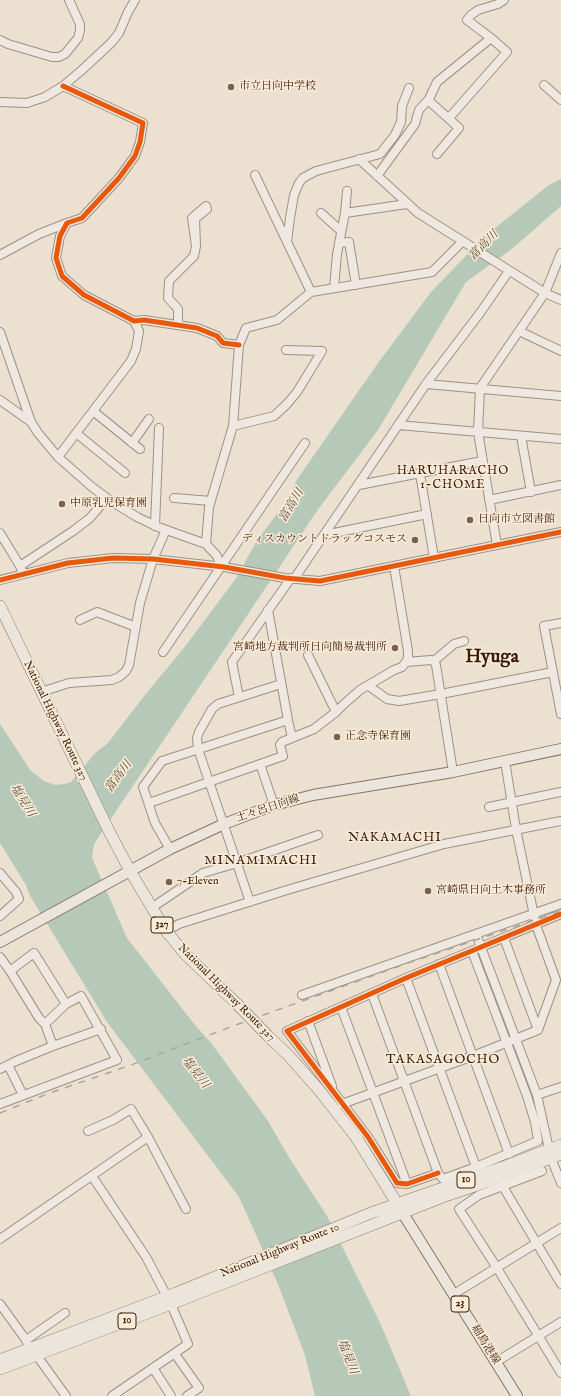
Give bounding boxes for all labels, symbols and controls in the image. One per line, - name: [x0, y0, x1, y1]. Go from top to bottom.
- place label: 市立日向中学校: [239, 80, 316, 94]
- marker: 市立日向中学校: [226, 82, 236, 92]
- water label: 富高川: [466, 228, 502, 264]
- district label: HARUHARACHO 1-CHOME: [397, 465, 509, 493]
- water label: 富高川: [277, 487, 307, 525]
- place label: 中原乳児保育園: [70, 497, 147, 511]
- marker: 中原乳児保育園: [57, 499, 67, 509]
- place label: 日向市立図書館: [478, 513, 555, 527]
- marker: 日向市立図書館: [465, 515, 475, 525]
- place label: ディスカウントドラッグコスモス: [242, 533, 407, 547]
- marker: ディスカウントドラッグコスモス: [410, 535, 420, 545]
- place label: 宮崎地方裁判所日向簡易裁判所: [233, 641, 387, 655]
- marker: 宮崎地方裁判所日向簡易裁判所: [390, 643, 400, 653]
- district label: Hyuga: [465, 647, 519, 669]
- street label: National Highway Route 327: [20, 659, 90, 783]
- place label: 正念寺保育園: [345, 730, 411, 744]
- marker: 正念寺保育園: [332, 732, 342, 742]
- water label: 富高川: [102, 758, 136, 796]
- water label: 塩見川: [6, 782, 38, 820]
- street label: 土々呂日向線: [235, 793, 301, 825]
- district label: NAKAMACHI: [348, 830, 442, 846]
- district label: MINAMIMACHI: [204, 853, 318, 869]
- place label: 7-Eleven: [177, 875, 219, 889]
- marker: 7-Eleven: [164, 877, 174, 887]
- place label: 宮崎県日向土木事務所: [436, 884, 546, 898]
- marker: 宮崎県日向土木事務所: [423, 886, 433, 896]
- road number: 327: [151, 917, 173, 933]
- street label: National Highway Route 327: [175, 942, 277, 1044]
- district label: TAKASAGOCHO: [386, 1052, 500, 1068]
- water label: 塩見川: [178, 1054, 212, 1092]
- road number: 10: [457, 1172, 475, 1188]
- street label: National Highway Route 10: [219, 1221, 341, 1281]
- road number: 23: [451, 1296, 469, 1312]
- road number: 10: [118, 1313, 136, 1329]
- street label: 細島港線: [468, 1323, 502, 1367]
- water label: 塩見川: [334, 1338, 360, 1376]

